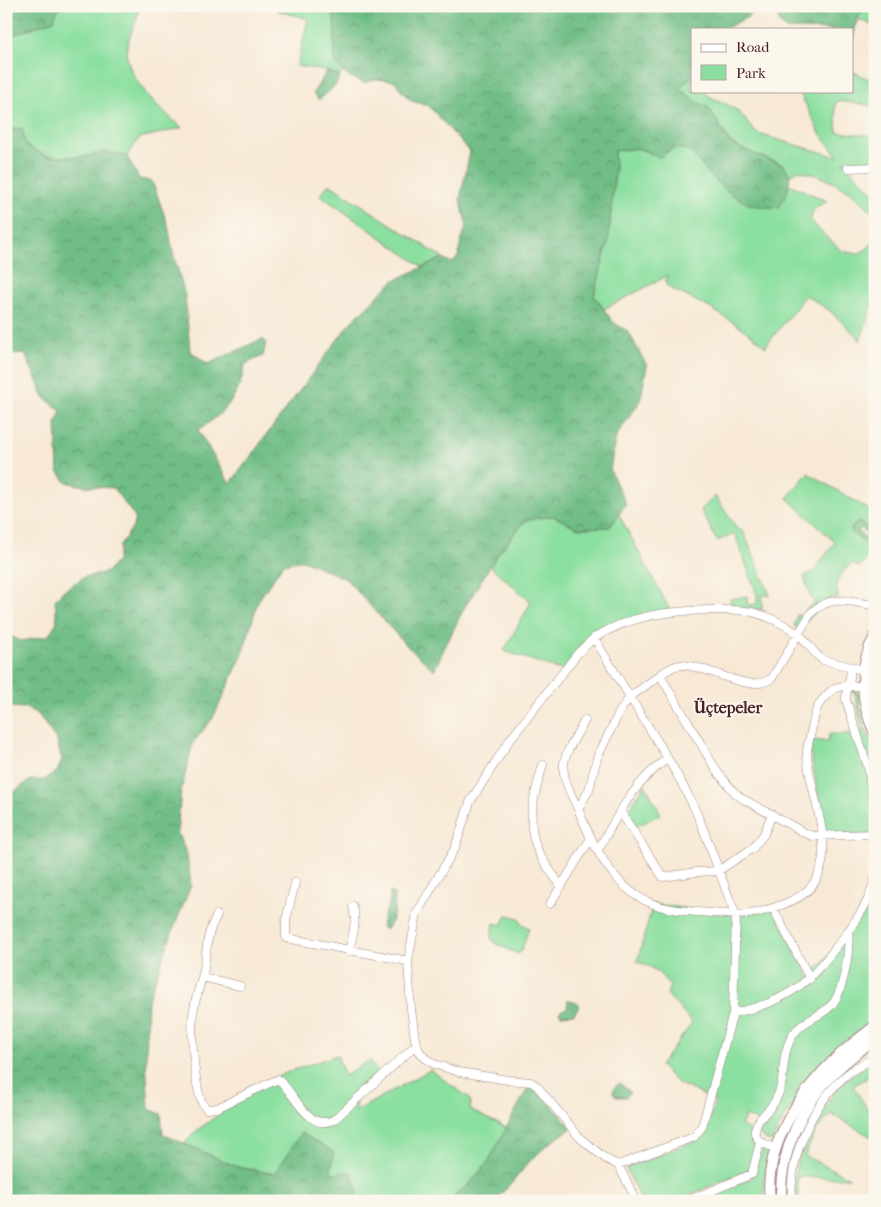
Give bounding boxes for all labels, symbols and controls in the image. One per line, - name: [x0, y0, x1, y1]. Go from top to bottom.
- legend: [691, 28, 854, 92]
- text: Road: [736, 38, 770, 56]
- text: Park: [736, 64, 766, 82]
- district label: Üçtepeler: [693, 697, 764, 718]

